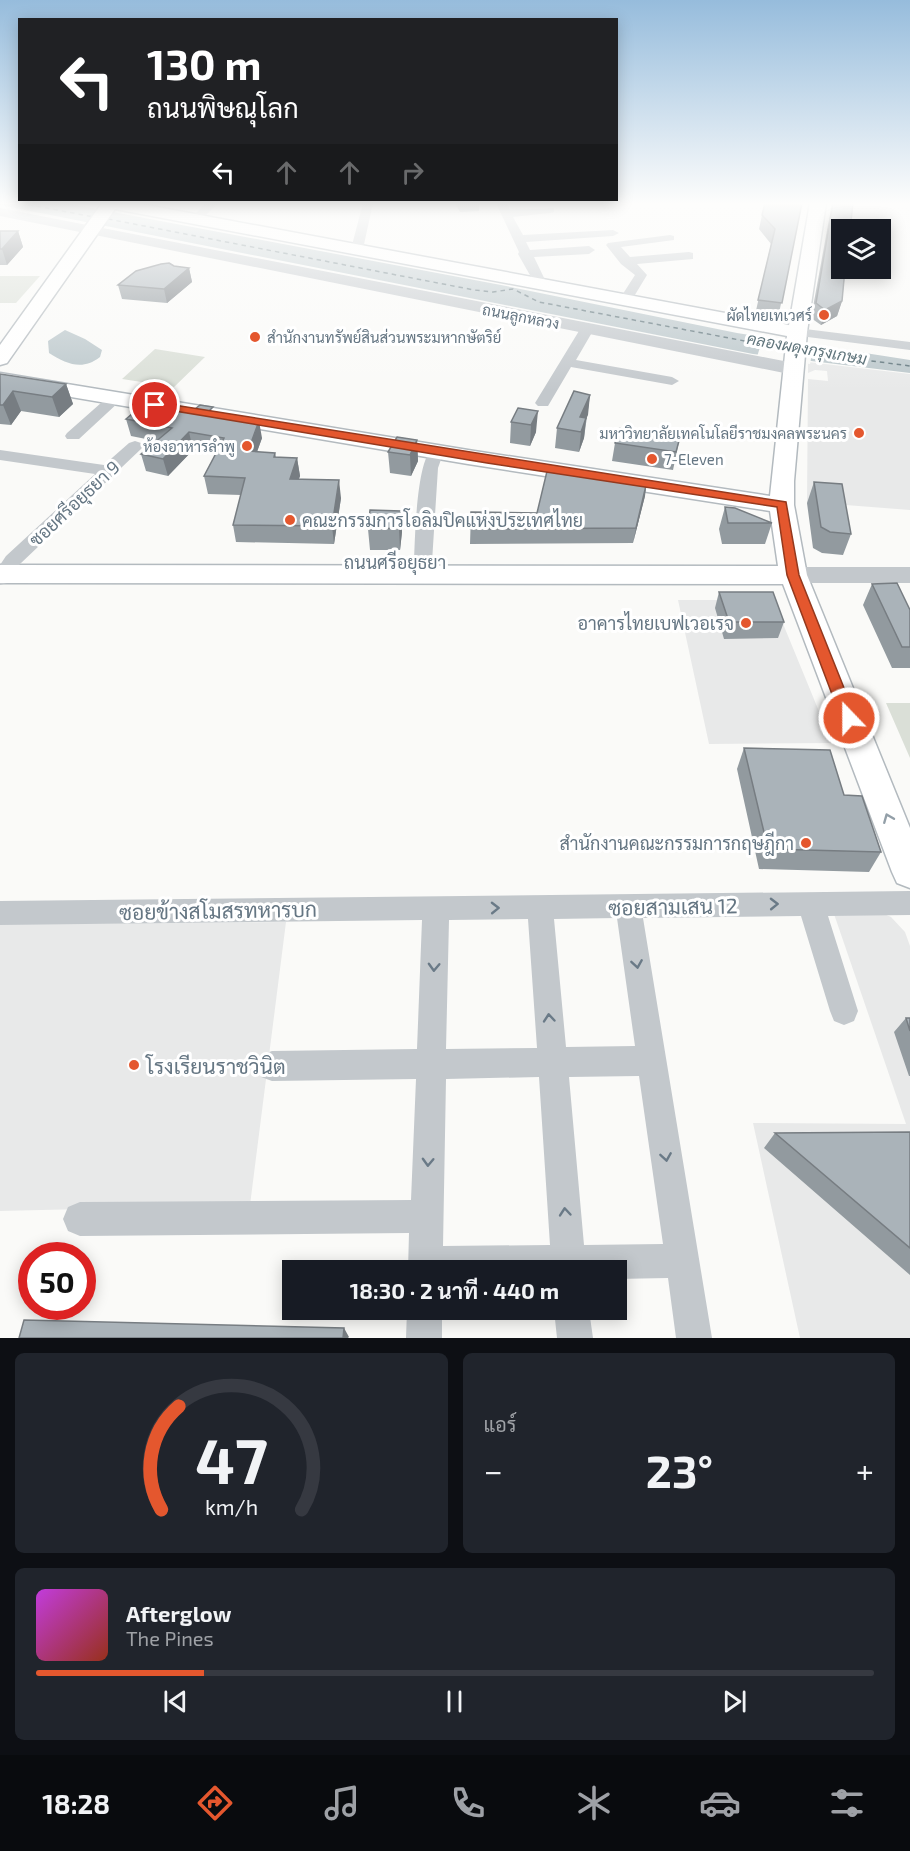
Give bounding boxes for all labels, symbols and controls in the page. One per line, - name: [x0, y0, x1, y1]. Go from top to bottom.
- text: 130 m: [147, 38, 262, 88]
- icon: left: [48, 42, 126, 120]
- text: ถนนพิษณุโลก: [147, 91, 299, 123]
- icon: left: [207, 156, 240, 189]
- icon: ahead: [270, 156, 303, 189]
- icon: ahead: [333, 156, 366, 189]
- icon: right: [396, 156, 429, 189]
- map controls: [831, 219, 891, 279]
- button: layers: [831, 219, 891, 279]
- street label: ถนนลูกหลวง: [481, 300, 561, 334]
- place label: ผัดไทยเทเวศร์: [726, 306, 812, 324]
- marker: ผัดไทยเทเวศร์: [817, 308, 831, 322]
- place label: สำนักงานทรัพย์สินส่วนพระมหากษัตริย์: [267, 328, 501, 346]
- water label: คลองผดุงกรุงเกษม: [745, 328, 869, 371]
- marker: สำนักงานทรัพย์สินส่วนพระมหากษัตริย์: [248, 330, 262, 344]
- pin: [129, 379, 180, 430]
- icon: arrive: [138, 388, 171, 421]
- place label: มหาวิทยาลัยเทคโนโลยีราชมงคลพระนคร: [599, 424, 847, 442]
- marker: มหาวิทยาลัยเทคโนโลยีราชมงคลพระนคร: [852, 426, 866, 440]
- place label: ห้องอาหารลำพู: [143, 437, 235, 457]
- marker: ห้องอาหารลำพู: [240, 439, 254, 453]
- place label: 7-Eleven: [664, 450, 724, 468]
- marker: 7-Eleven: [645, 452, 659, 466]
- street label: ซอยศรีอยุธยา 9: [24, 455, 125, 552]
- place label: คณะกรรมการโอลิมปิคแห่งประเทศไทย: [302, 508, 583, 531]
- marker: คณะกรรมการโอลิมปิคแห่งประเทศไทย: [283, 513, 297, 527]
- street label: ถนนศรีอยุธยา: [344, 550, 446, 575]
- place label: อาคารไทยเบฟเวอเรจ: [577, 611, 734, 634]
- marker: อาคารไทยเบฟเวอเรจ: [739, 616, 753, 630]
- position arrow: [817, 686, 881, 750]
- one-way arrow: [883, 813, 896, 824]
- place label: สำนักงานคณะกรรมการกฤษฎีกา: [559, 831, 794, 856]
- marker: สำนักงานคณะกรรมการกฤษฎีกา: [799, 836, 813, 850]
- street label: ซอยสามเสน 12: [608, 892, 738, 920]
- street label: ซอยข้างสโมสรทหารบก: [119, 896, 317, 924]
- one-way arrow: [769, 898, 778, 911]
- one-way arrow: [490, 902, 499, 914]
- one-way arrow: [630, 959, 642, 969]
- one-way arrow: [428, 962, 441, 971]
- one-way arrow: [543, 1013, 556, 1022]
- place label: โรงเรียนราชวินิต: [145, 1053, 286, 1078]
- marker: โรงเรียนราชวินิต: [127, 1058, 141, 1072]
- one-way arrow: [660, 1152, 672, 1161]
- one-way arrow: [422, 1157, 434, 1166]
- one-way arrow: [558, 1208, 571, 1217]
- speed limit sign: 50: [18, 1242, 96, 1320]
- text: 18:30 · 2 นาที · 440 m: [350, 1277, 559, 1303]
- text: แอร์: [484, 1412, 517, 1436]
- text: 47: [195, 1422, 268, 1497]
- text: 23°: [646, 1443, 713, 1497]
- text: −: [484, 1450, 503, 1490]
- text: +: [856, 1450, 874, 1490]
- text: km/h: [205, 1494, 258, 1519]
- text: Afterglow: [126, 1600, 231, 1626]
- text: The Pines: [126, 1626, 214, 1650]
- icon: previous: [159, 1685, 192, 1718]
- icon: pause: [438, 1685, 471, 1718]
- icon: next: [718, 1685, 751, 1718]
- icon: directions: [194, 1782, 236, 1824]
- icon: music: [321, 1782, 363, 1824]
- icon: phone: [447, 1782, 489, 1824]
- icon: climate: [573, 1782, 615, 1824]
- icon: car: [699, 1782, 741, 1824]
- icon: filters: [826, 1782, 868, 1824]
- text: 18:28: [42, 1787, 110, 1819]

